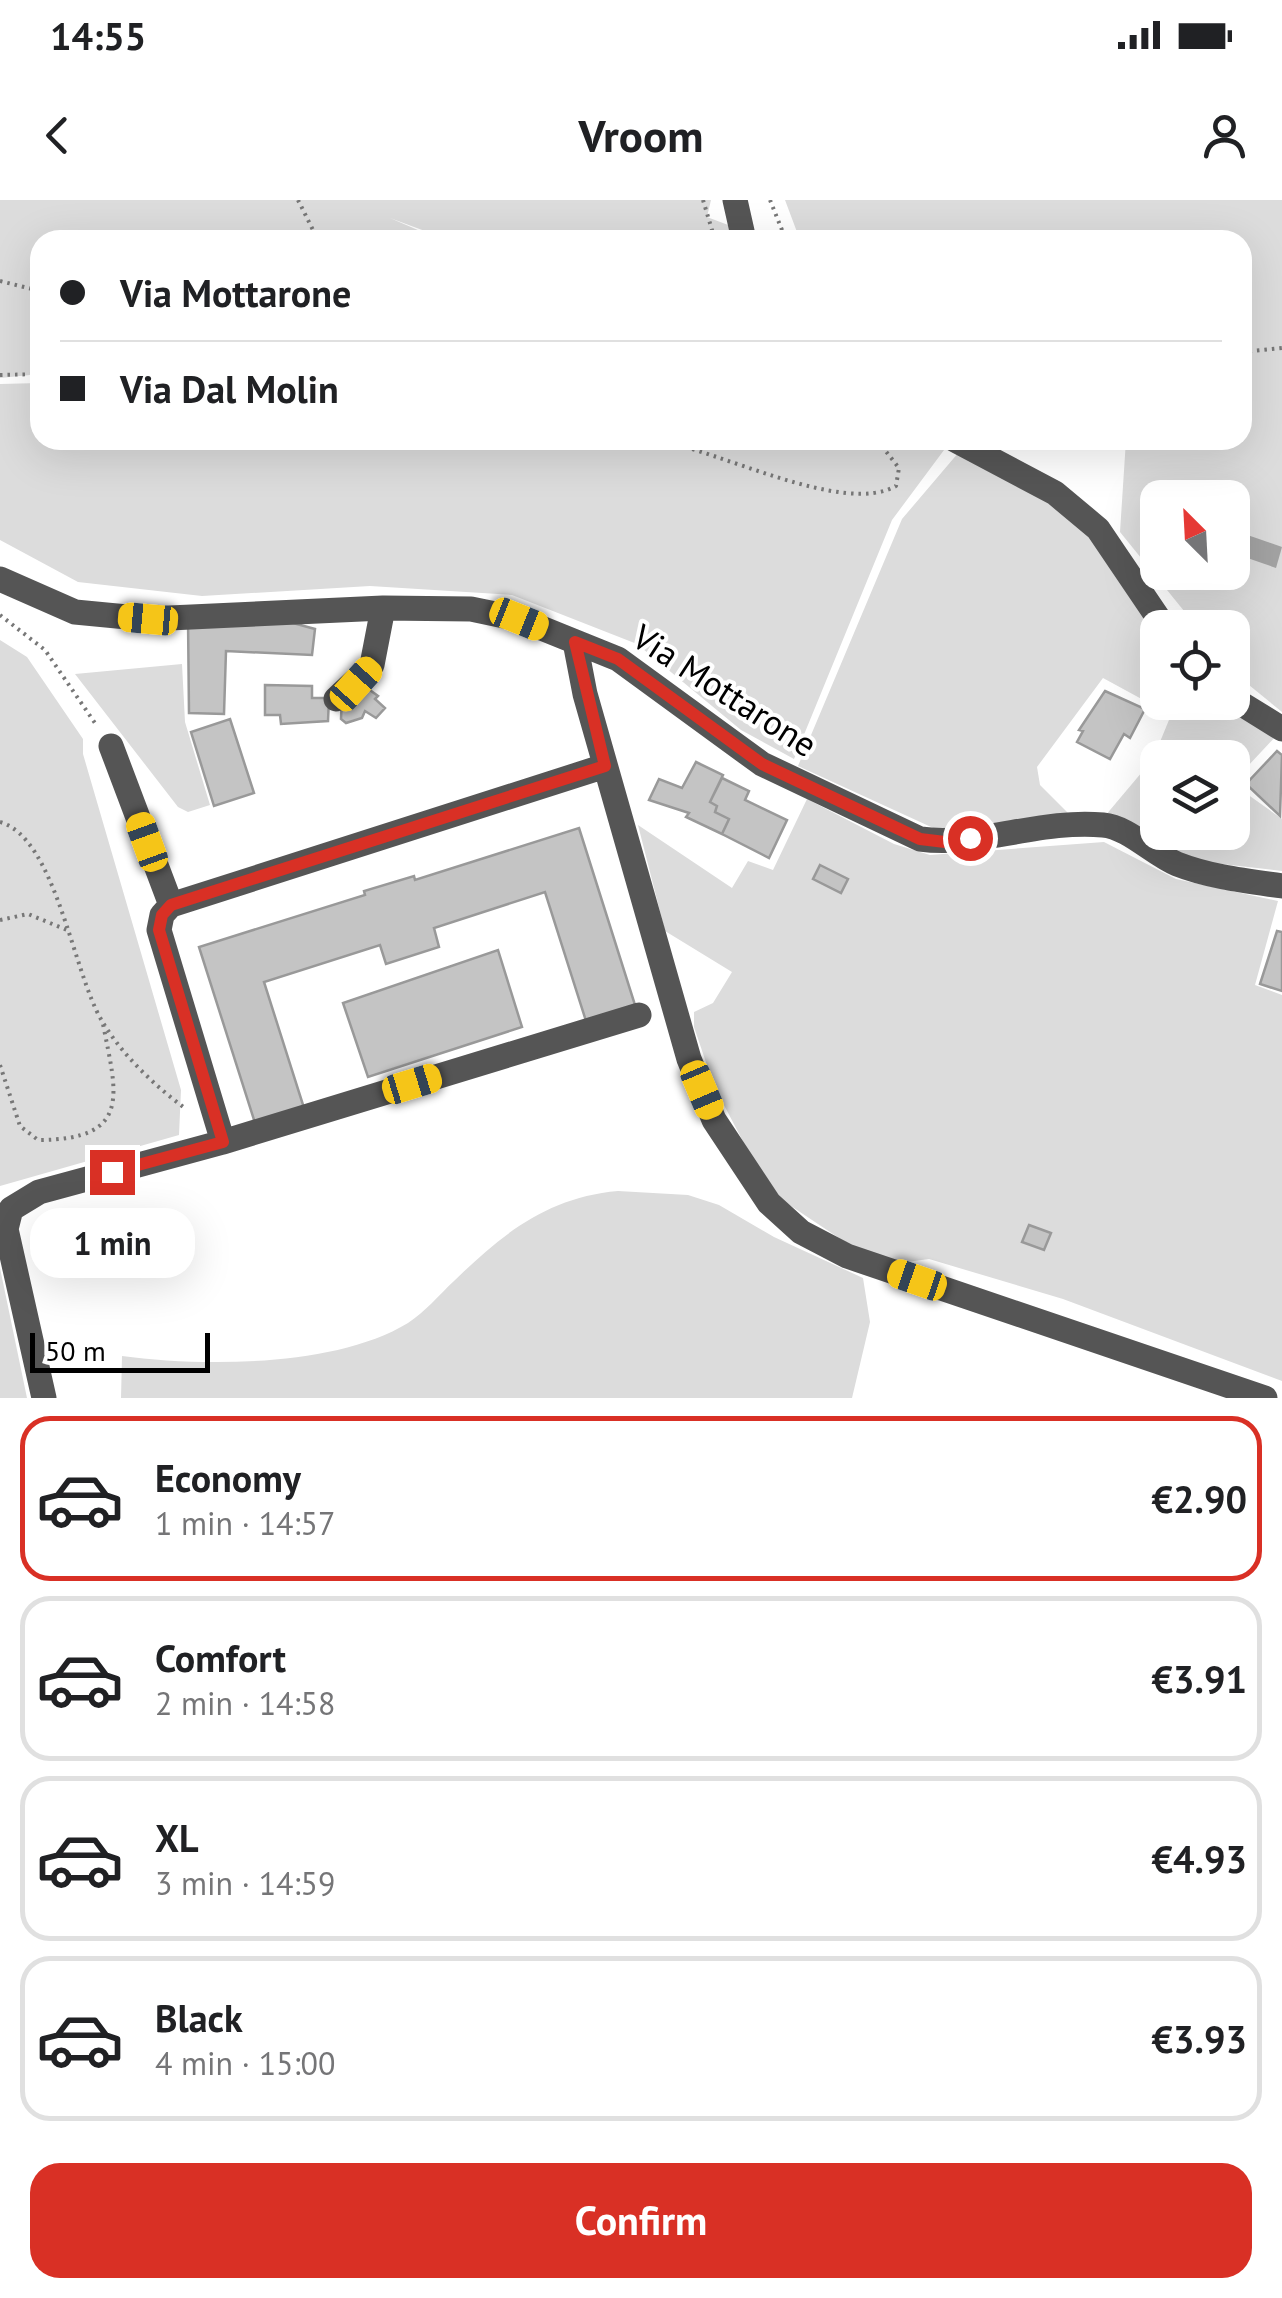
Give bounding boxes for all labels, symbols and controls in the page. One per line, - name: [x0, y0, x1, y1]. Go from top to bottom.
- text: 14:55: [50, 11, 146, 60]
- text: Vroom: [579, 106, 703, 164]
- icon: back: [30, 108, 85, 163]
- icon: person: [1197, 108, 1252, 163]
- text: Via Mottarone: [120, 268, 351, 317]
- text: Via Dal Molin: [120, 364, 339, 413]
- north arrow: [1140, 480, 1250, 590]
- map controls: [1140, 480, 1250, 850]
- car: [486, 594, 552, 644]
- car: [117, 601, 179, 637]
- button: locate: [1140, 610, 1250, 720]
- street label: Via Mottarone: [623, 613, 826, 767]
- car: [325, 652, 387, 716]
- button: layers: [1140, 740, 1250, 850]
- car: [123, 809, 171, 875]
- route start: [948, 816, 993, 861]
- car: [676, 1057, 728, 1123]
- car: [379, 1061, 445, 1107]
- route end: [90, 1150, 135, 1195]
- callout: 1 min: [29, 1207, 194, 1277]
- text: 1 min: [73, 1222, 152, 1264]
- car: [884, 1256, 950, 1304]
- scale bar: [30, 1328, 210, 1372]
- text: 50 m: [45, 1332, 106, 1369]
- text: Economy: [155, 1453, 301, 1502]
- icon: car: [35, 1454, 125, 1544]
- text: €2.90: [1151, 1474, 1247, 1523]
- text: 1 min · 14:57: [155, 1502, 335, 1544]
- text: Comfort: [155, 1633, 286, 1682]
- icon: car: [35, 1634, 125, 1724]
- text: €3.91: [1151, 1654, 1247, 1703]
- text: 2 min · 14:58: [155, 1682, 335, 1724]
- text: XL: [155, 1813, 199, 1862]
- icon: car: [35, 1814, 125, 1904]
- text: €4.93: [1151, 1834, 1247, 1883]
- text: 3 min · 14:59: [155, 1862, 335, 1904]
- text: Black: [155, 1993, 243, 2042]
- icon: car: [35, 1994, 125, 2084]
- text: €3.93: [1151, 2014, 1247, 2063]
- text: 4 min · 15:00: [155, 2042, 335, 2084]
- button: Confirm: [30, 2163, 1252, 2278]

